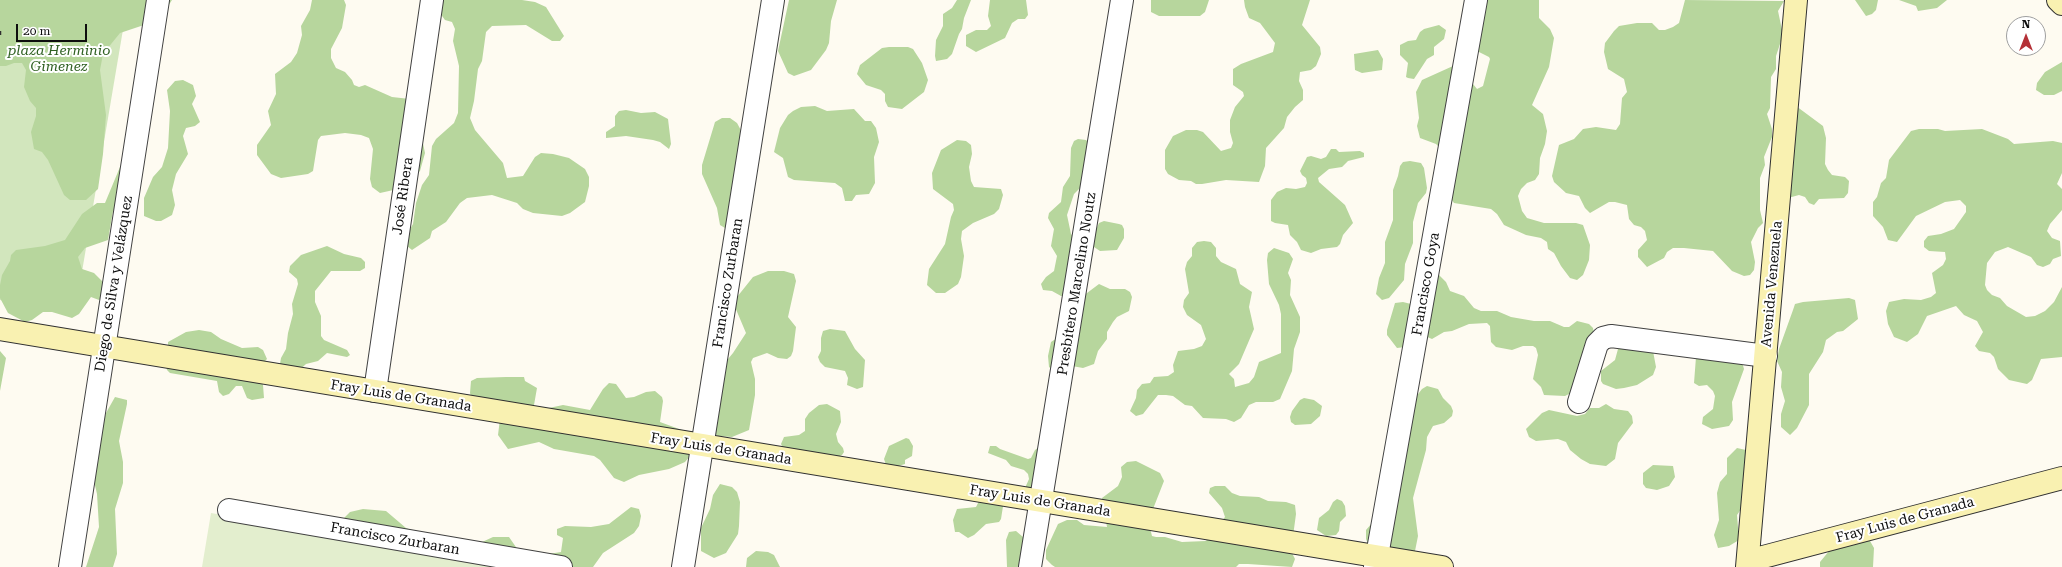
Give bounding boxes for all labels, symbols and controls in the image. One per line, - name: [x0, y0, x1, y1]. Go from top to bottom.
- scale bar: [18, 16, 89, 42]
- north arrow: [2006, 16, 2046, 56]
- text: N: [2022, 18, 2030, 31]
- text: 20 m: [23, 24, 50, 38]
- park label: plaza Herminio Gimenez: [8, 43, 110, 76]
- street label: José Ribera: [389, 156, 417, 236]
- street label: Presbítero Marcelino Noutz: [1054, 191, 1100, 377]
- street label: Diego de Silva y Velázquez: [92, 195, 136, 373]
- street label: Francisco Zurbaran: [709, 217, 747, 349]
- street label: Avenida Venezuela: [1758, 220, 1786, 348]
- street label: Francisco Goya: [1409, 231, 1443, 337]
- street label: Fray Luis de Granada: [329, 377, 473, 415]
- street label: Fray Luis de Granada: [649, 430, 793, 468]
- street label: Fray Luis de Granada: [968, 482, 1112, 520]
- street label: Fray Luis de Granada: [1834, 493, 1976, 547]
- street label: Francisco Zurbaran: [329, 519, 461, 559]

